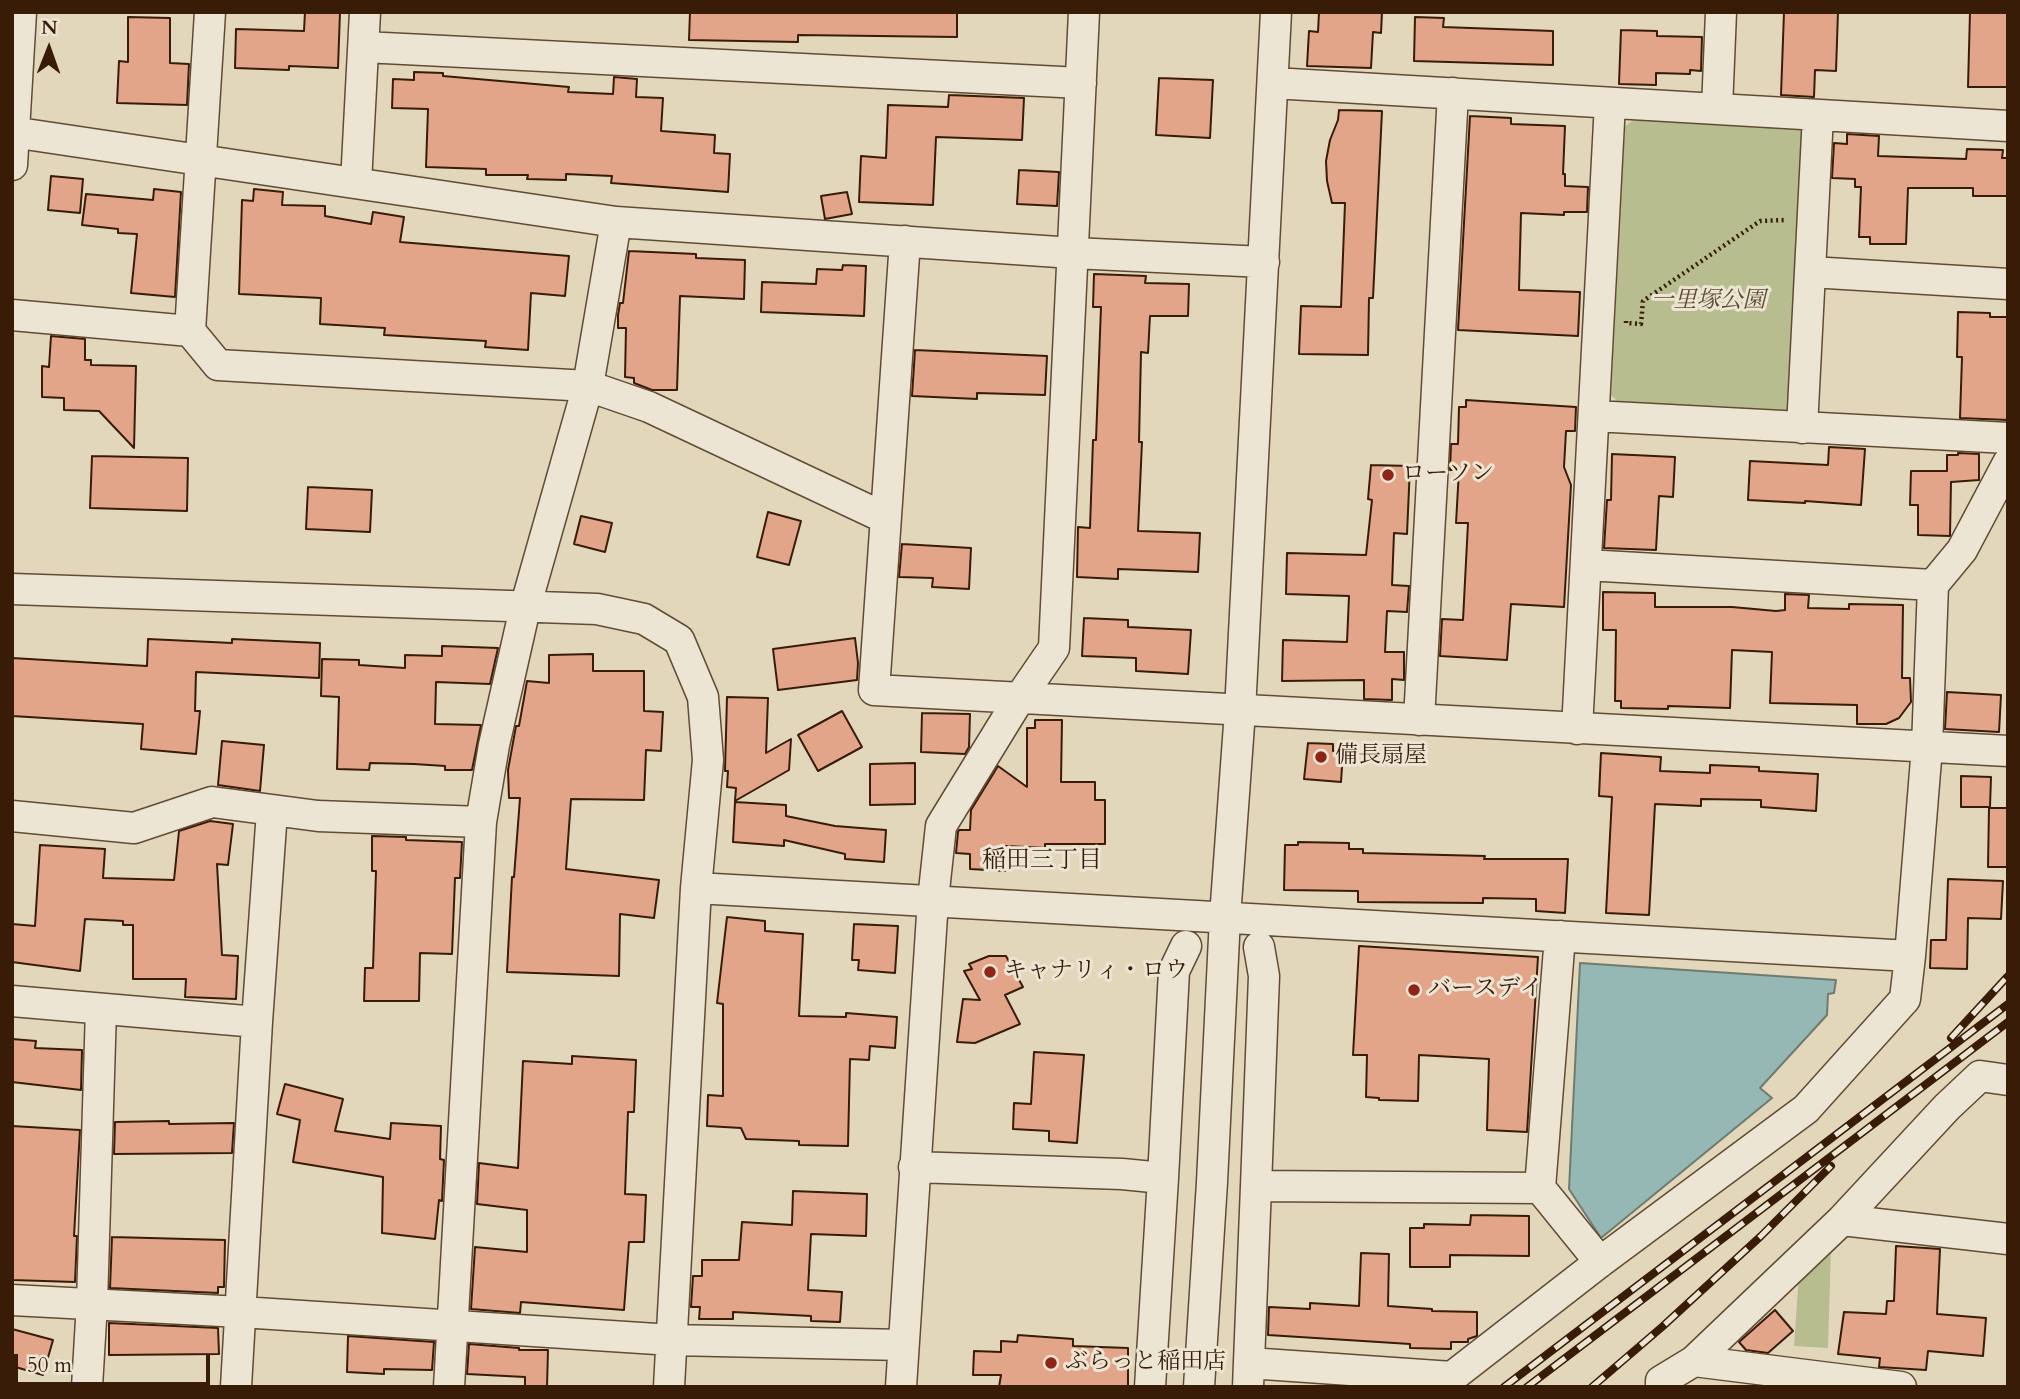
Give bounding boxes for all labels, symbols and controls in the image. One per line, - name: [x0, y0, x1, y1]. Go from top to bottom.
- north arrow: [14, 14, 84, 84]
- text: N: [41, 15, 58, 41]
- park label: 一里塚公園: [1651, 288, 1765, 316]
- place label: ローソン: [1402, 461, 1494, 489]
- marker: ローソン: [1380, 467, 1396, 483]
- place label: 備長扇屋: [1335, 743, 1427, 771]
- marker: 備長扇屋: [1313, 749, 1329, 765]
- district label: 稲田三丁目: [982, 847, 1102, 875]
- place label: キャナリィ・ロウ: [1004, 958, 1188, 986]
- marker: キャナリィ・ロウ: [982, 964, 998, 980]
- place label: バースデイ: [1428, 976, 1543, 1004]
- marker: バースデイ: [1406, 982, 1422, 998]
- scale bar: [18, 1340, 214, 1384]
- place label: ぶらっと稲田店: [1065, 1349, 1226, 1377]
- text: 50 m: [27, 1351, 72, 1380]
- marker: ぶらっと稲田店: [1043, 1355, 1059, 1371]

